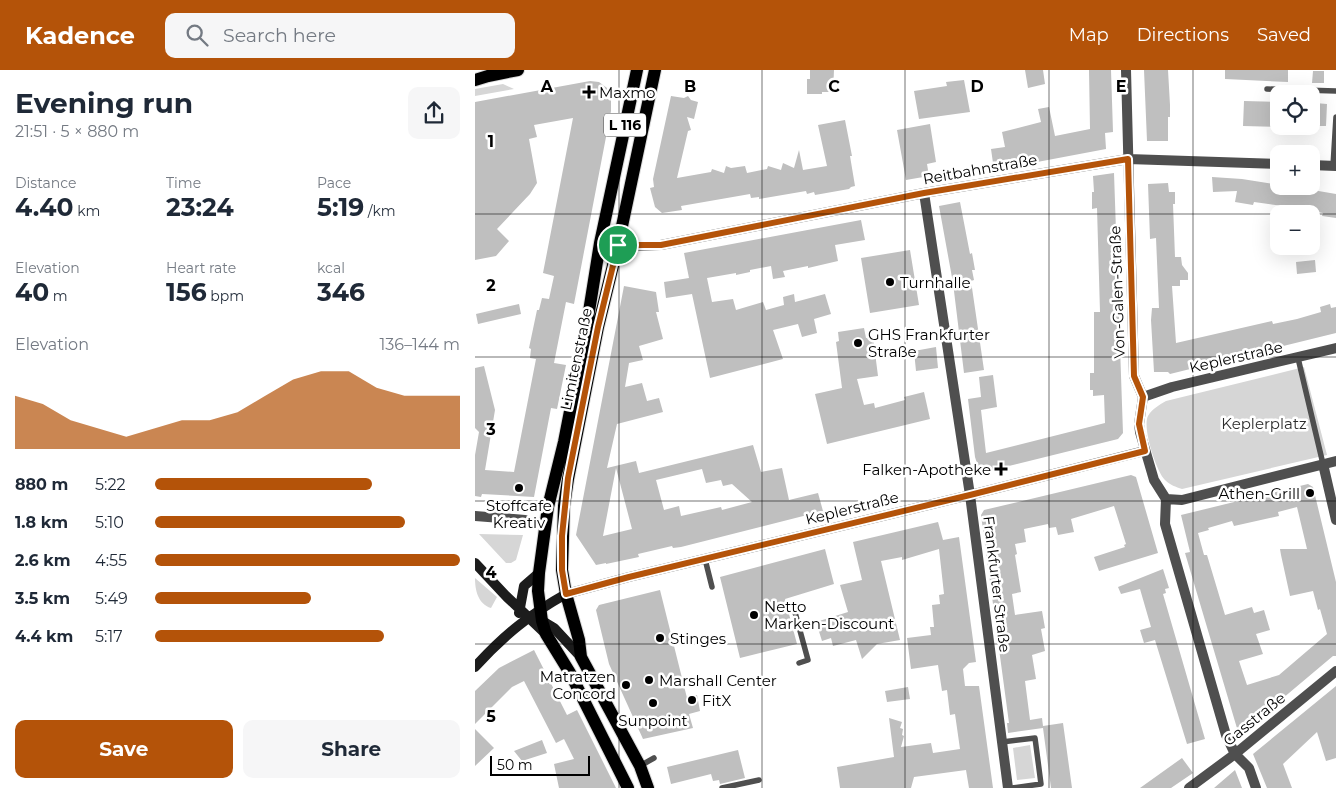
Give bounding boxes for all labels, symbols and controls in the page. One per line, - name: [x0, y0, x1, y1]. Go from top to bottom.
- search box: [165, 13, 515, 58]
- text: Kadence: [25, 21, 135, 50]
- icon: search: [183, 21, 211, 49]
- text: Search here: [223, 24, 336, 47]
- text: Map: [1069, 24, 1109, 46]
- text: Directions: [1137, 24, 1229, 46]
- text: Saved: [1257, 24, 1311, 46]
- text: A: [540, 77, 554, 96]
- text: B: [684, 77, 696, 96]
- text: C: [828, 77, 840, 96]
- text: D: [970, 77, 984, 96]
- text: E: [1116, 77, 1126, 96]
- place label: Maxmo: [599, 83, 656, 102]
- map controls: [1270, 85, 1320, 255]
- button: locate: [1270, 85, 1320, 135]
- text: Evening run: [15, 86, 193, 120]
- marker: Maxmo: [583, 86, 595, 98]
- button: share: [408, 87, 460, 139]
- road number: L 116: [604, 114, 646, 136]
- text: 21:51 · 5 × 880 m: [15, 122, 139, 141]
- text: 1: [488, 132, 494, 151]
- button: +: [1270, 145, 1320, 195]
- street label: Reitbahnstraße: [921, 150, 1039, 188]
- text: Distance: [15, 174, 77, 192]
- text: Time: [166, 174, 201, 192]
- text: Pace: [317, 174, 351, 192]
- text: 4.40: [15, 192, 73, 222]
- text: 23:24: [166, 192, 234, 222]
- text: 5:19: [317, 192, 364, 222]
- text: km: [73, 202, 100, 220]
- text: /km: [364, 202, 396, 220]
- button: −: [1270, 205, 1320, 255]
- pin: [597, 224, 639, 266]
- street label: Von-Galen-Straße: [1105, 225, 1129, 359]
- icon: arrive: [604, 231, 632, 259]
- text: Elevation: [15, 259, 80, 277]
- text: Heart rate: [166, 259, 236, 277]
- text: kcal: [317, 259, 345, 277]
- place label: Turnhalle: [900, 273, 971, 292]
- text: 2: [486, 276, 496, 295]
- marker: Turnhalle: [884, 276, 896, 288]
- text: 40: [15, 277, 49, 307]
- text: 156: [166, 277, 207, 307]
- text: 346: [317, 277, 365, 307]
- text: m: [49, 287, 68, 305]
- text: bpm: [207, 287, 244, 305]
- street label: Limitenstraße: [556, 306, 596, 412]
- place label: GHS Frankfurter Straße: [868, 325, 990, 361]
- text: Elevation: [15, 335, 89, 354]
- text: 136–144 m: [380, 335, 460, 354]
- marker: GHS Frankfurter Straße: [852, 337, 864, 349]
- street label: Keplerstraße: [1187, 337, 1285, 377]
- park label: Keplerplatz: [1221, 414, 1307, 433]
- text: 3: [485, 420, 496, 439]
- place label: Falken-Apotheke: [862, 460, 991, 479]
- marker: Falken-Apotheke: [995, 463, 1007, 475]
- text: 880 m: [15, 475, 68, 494]
- text: 5:22: [95, 475, 126, 494]
- marker: Stoffcafe Kreativ: [513, 482, 525, 494]
- place label: Athen-Grill: [1218, 484, 1300, 503]
- street label: Keplerstraße: [803, 487, 901, 529]
- marker: Athen-Grill: [1304, 487, 1316, 499]
- place label: Stoffcafe Kreativ: [486, 496, 552, 532]
- text: 1.8 km: [15, 513, 68, 532]
- text: 5:10: [95, 513, 124, 532]
- street label: Frankfurter Straße: [979, 515, 1015, 653]
- text: 2.6 km: [15, 551, 71, 570]
- text: 4:55: [95, 551, 127, 570]
- text: 4: [485, 563, 497, 582]
- text: 3.5 km: [15, 589, 70, 608]
- text: 5:49: [95, 589, 128, 608]
- place label: Netto Marken-Discount: [764, 597, 894, 633]
- marker: Netto Marken-Discount: [748, 609, 760, 621]
- text: 4.4 km: [15, 627, 73, 646]
- text: 5:17: [95, 627, 123, 646]
- place label: Stinges: [670, 629, 726, 648]
- marker: Stinges: [654, 632, 666, 644]
- place label: Matratzen Concord: [540, 667, 616, 703]
- place label: Marshall Center: [659, 671, 777, 690]
- marker: Marshall Center: [643, 674, 655, 686]
- marker: Matratzen Concord: [620, 679, 632, 691]
- street label: Gasstraße: [1219, 688, 1289, 750]
- place label: FitX: [702, 691, 731, 710]
- marker: FitX: [686, 694, 698, 706]
- marker: Sunpoint: [647, 697, 659, 709]
- text: 5: [486, 707, 496, 726]
- place label: Sunpoint: [618, 711, 688, 730]
- button: Save: [15, 720, 233, 778]
- button: Share: [243, 720, 460, 778]
- scale bar: [490, 753, 590, 776]
- text: 50 m: [497, 756, 533, 774]

